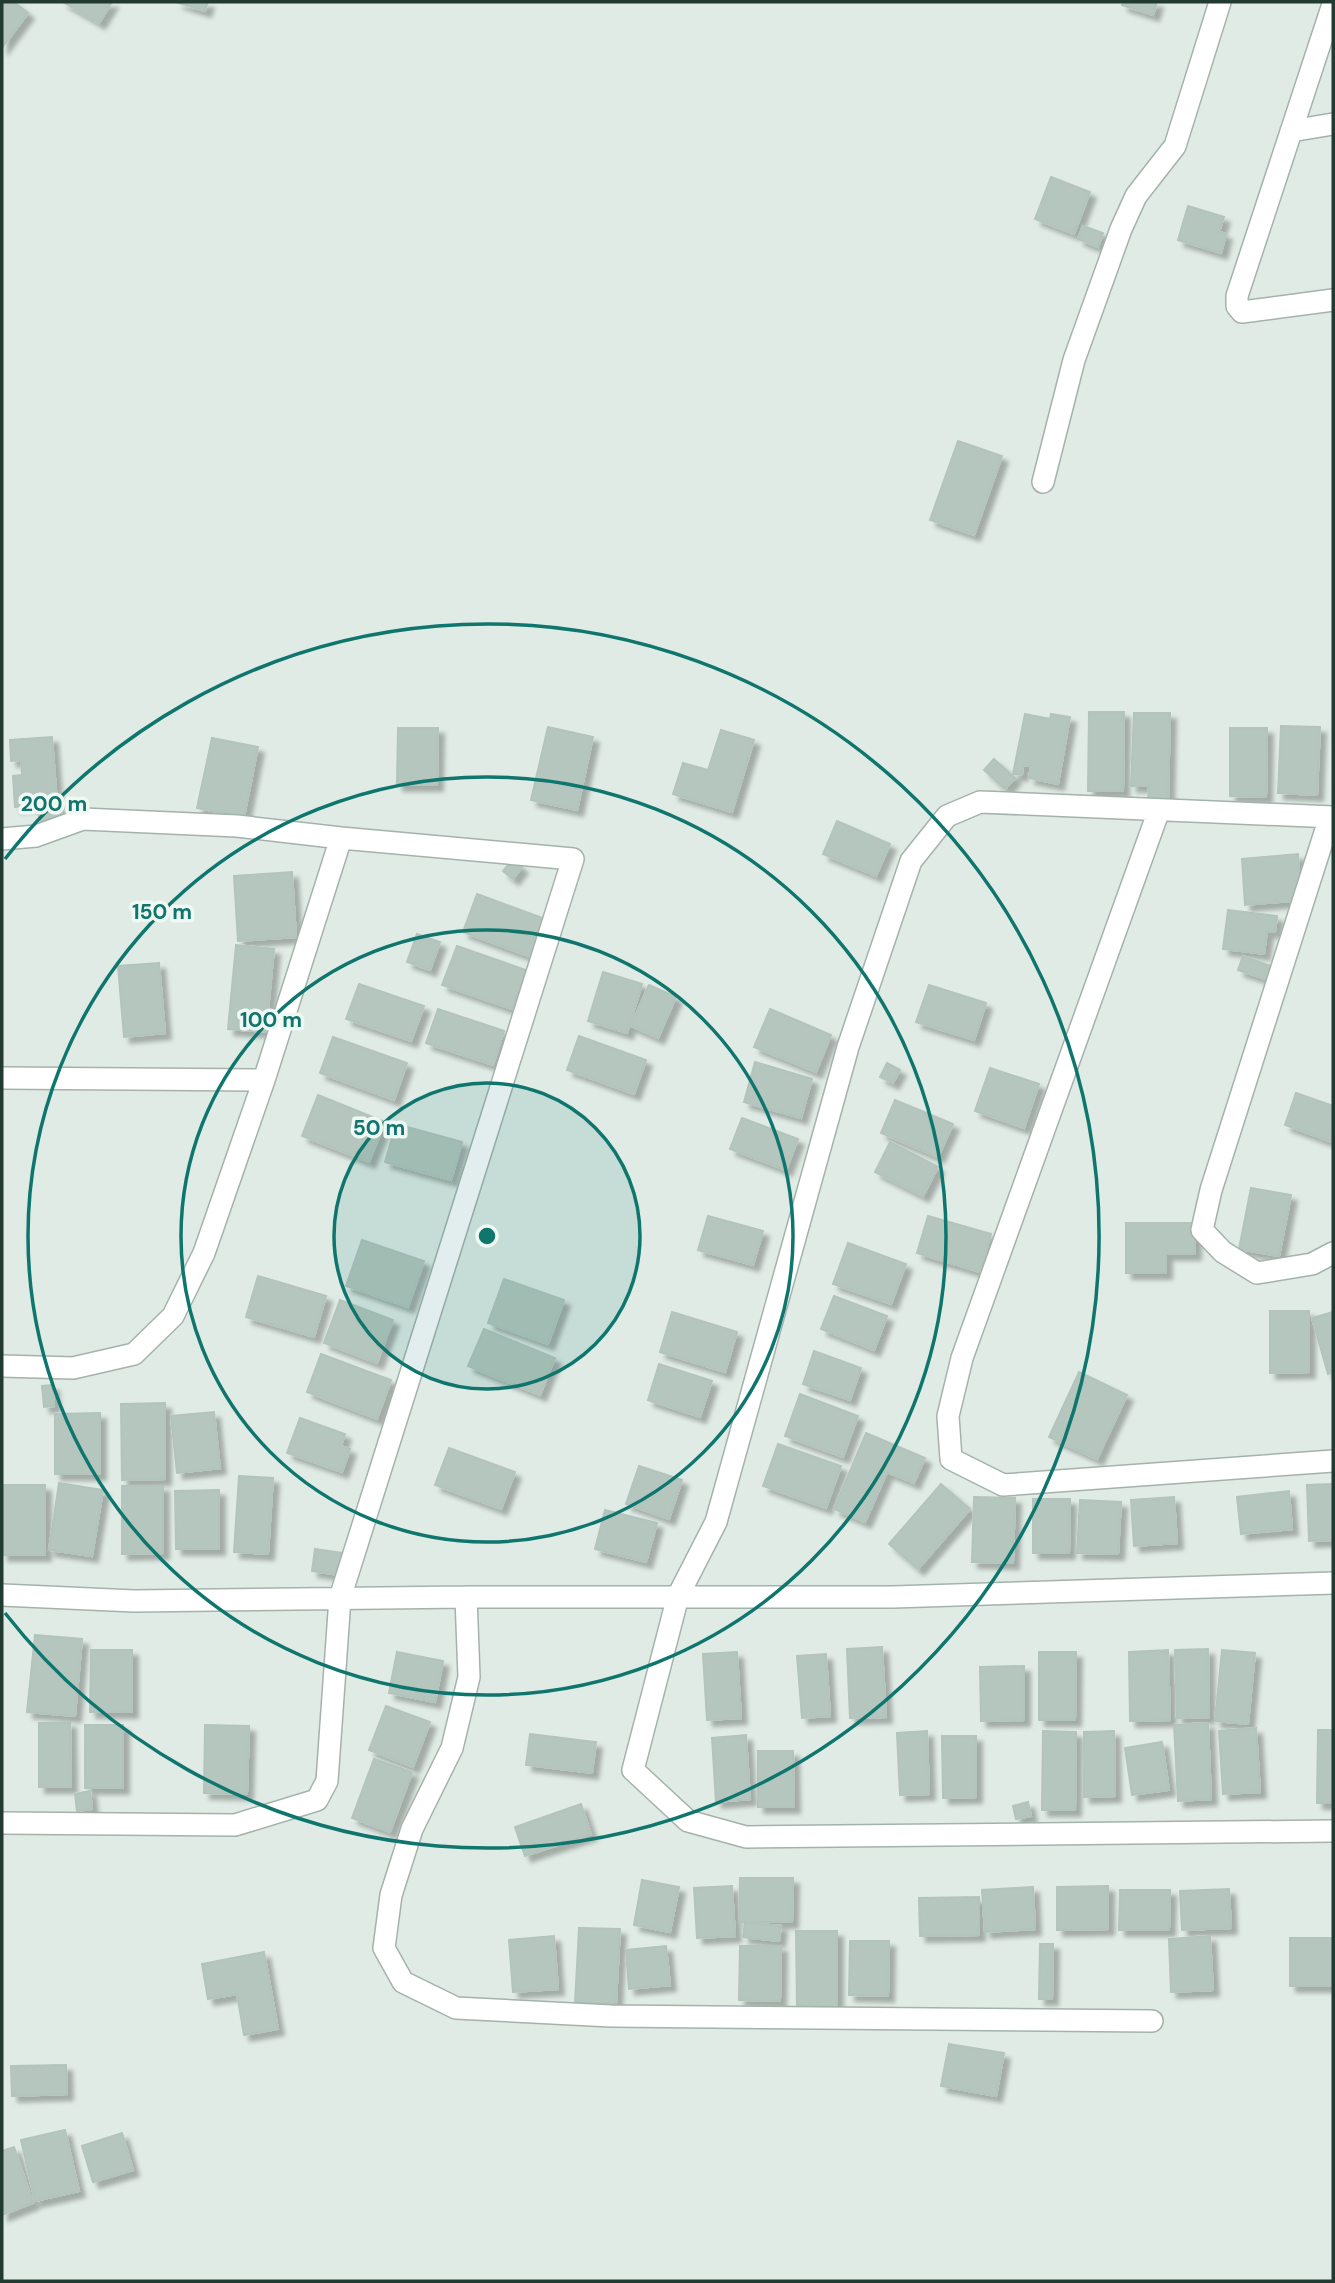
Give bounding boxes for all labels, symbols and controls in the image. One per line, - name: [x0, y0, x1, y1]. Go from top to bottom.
- text: 200 m: [21, 790, 87, 818]
- text: 150 m: [132, 898, 192, 926]
- text: 100 m: [240, 1006, 302, 1034]
- text: 50 m: [353, 1114, 405, 1142]
- centre of rings: [475, 1224, 499, 1248]

